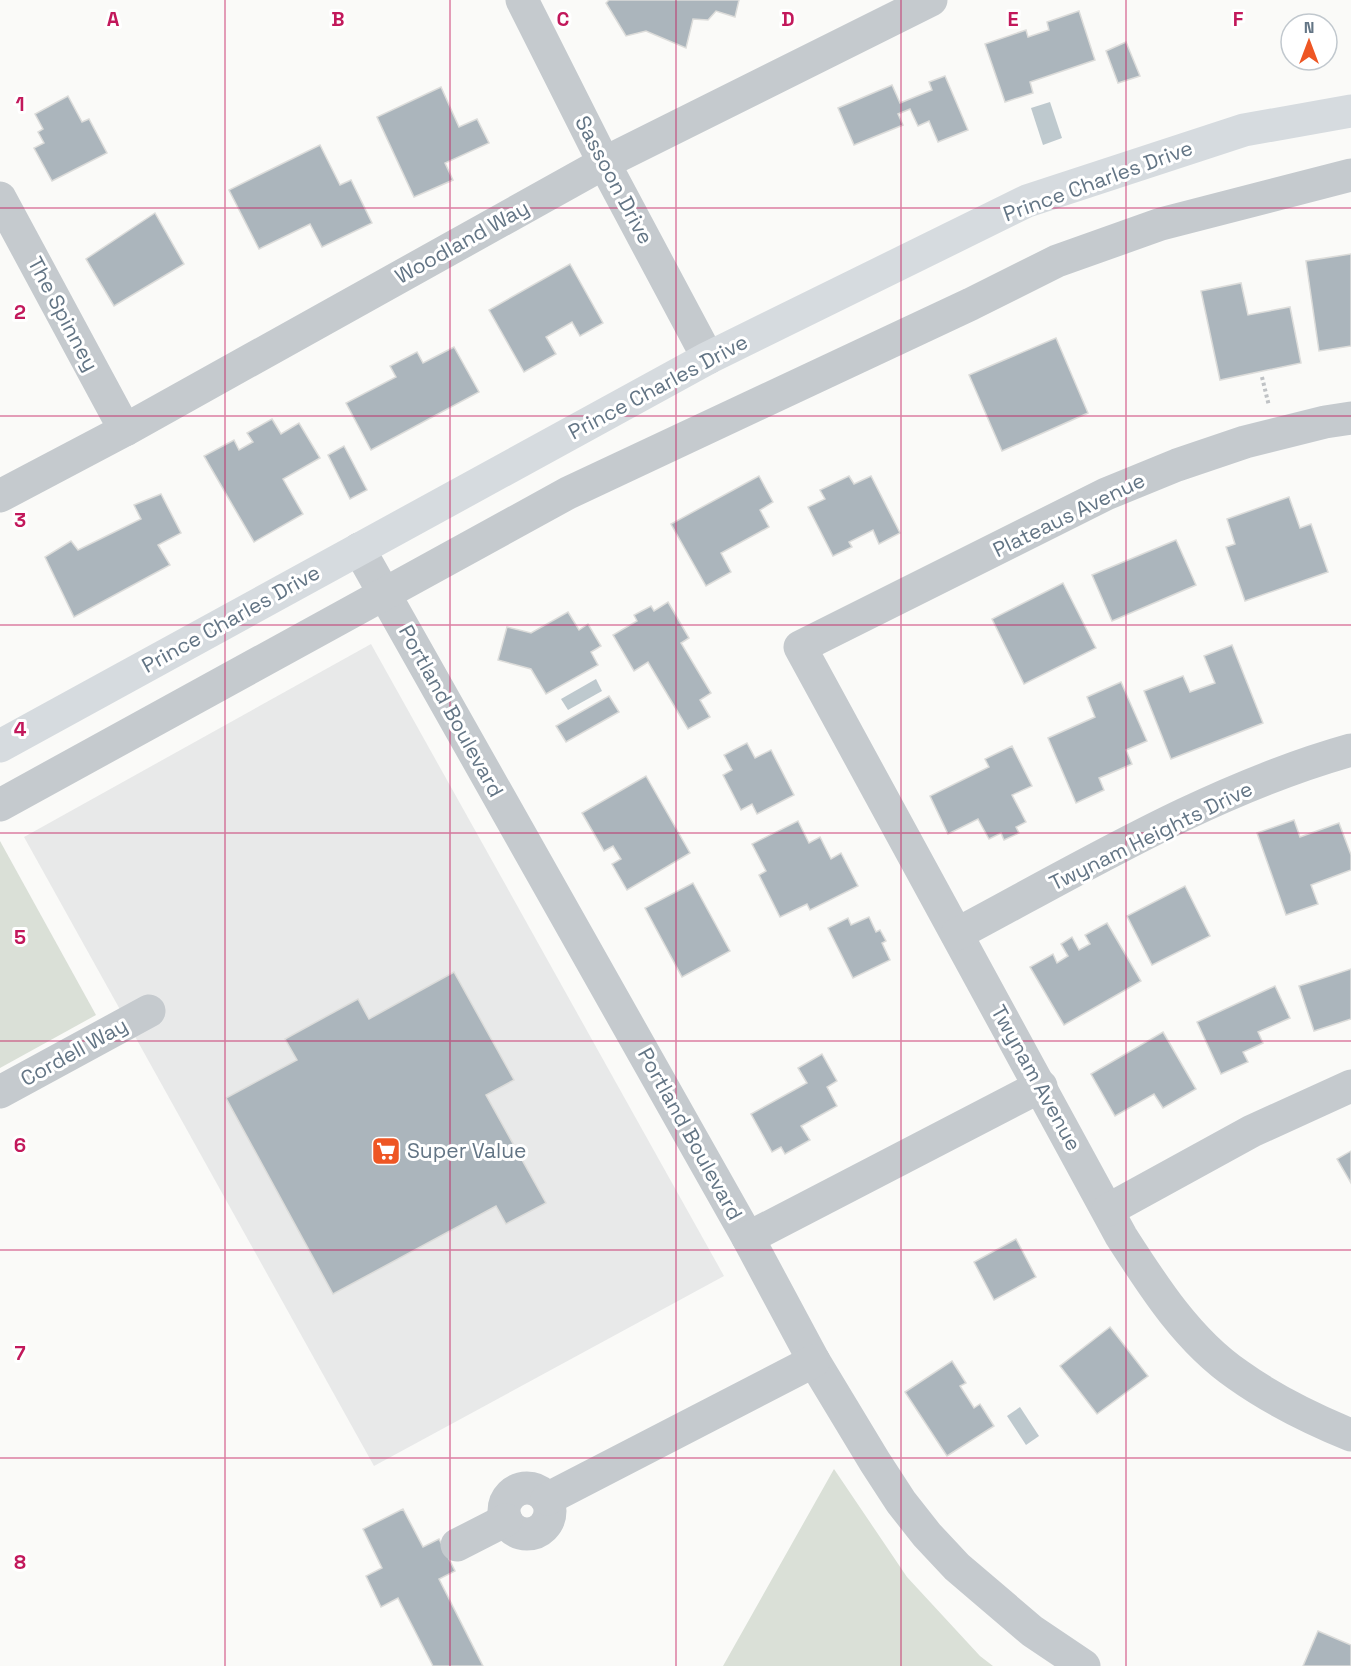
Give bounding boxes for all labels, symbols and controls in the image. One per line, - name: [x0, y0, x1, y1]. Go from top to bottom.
- text: A: [107, 6, 120, 32]
- text: B: [331, 6, 345, 32]
- text: C: [557, 6, 570, 32]
- text: D: [781, 6, 795, 32]
- text: E: [1007, 6, 1019, 32]
- text: F: [1233, 6, 1244, 32]
- north arrow: [1279, 12, 1339, 72]
- text: N: [1304, 17, 1314, 38]
- text: 1: [15, 91, 25, 117]
- street label: Sassoon Drive: [569, 111, 660, 249]
- street label: Prince Charles Drive: [999, 134, 1196, 227]
- street label: Woodland Way: [390, 194, 534, 290]
- street label: The Spinney: [22, 252, 105, 376]
- text: 2: [14, 299, 26, 325]
- street label: Prince Charles Drive: [563, 328, 752, 445]
- street label: Plateaus Avenue: [988, 466, 1149, 563]
- text: 3: [14, 507, 26, 533]
- street label: Prince Charles Drive: [137, 558, 325, 679]
- street label: Portland Boulevard: [393, 620, 510, 802]
- text: 4: [14, 716, 27, 742]
- street label: Twynam Heights Drive: [1045, 775, 1257, 896]
- text: 5: [14, 924, 26, 950]
- street label: Twynam Avenue: [985, 1000, 1088, 1155]
- street label: Cordell Way: [15, 1011, 132, 1092]
- street label: Portland Boulevard: [632, 1043, 749, 1225]
- text: 6: [14, 1132, 26, 1158]
- supermarket icon: Super Value: [370, 1135, 402, 1167]
- place label: Super Value: [407, 1137, 526, 1164]
- text: 7: [14, 1340, 26, 1366]
- text: 8: [14, 1549, 26, 1575]

